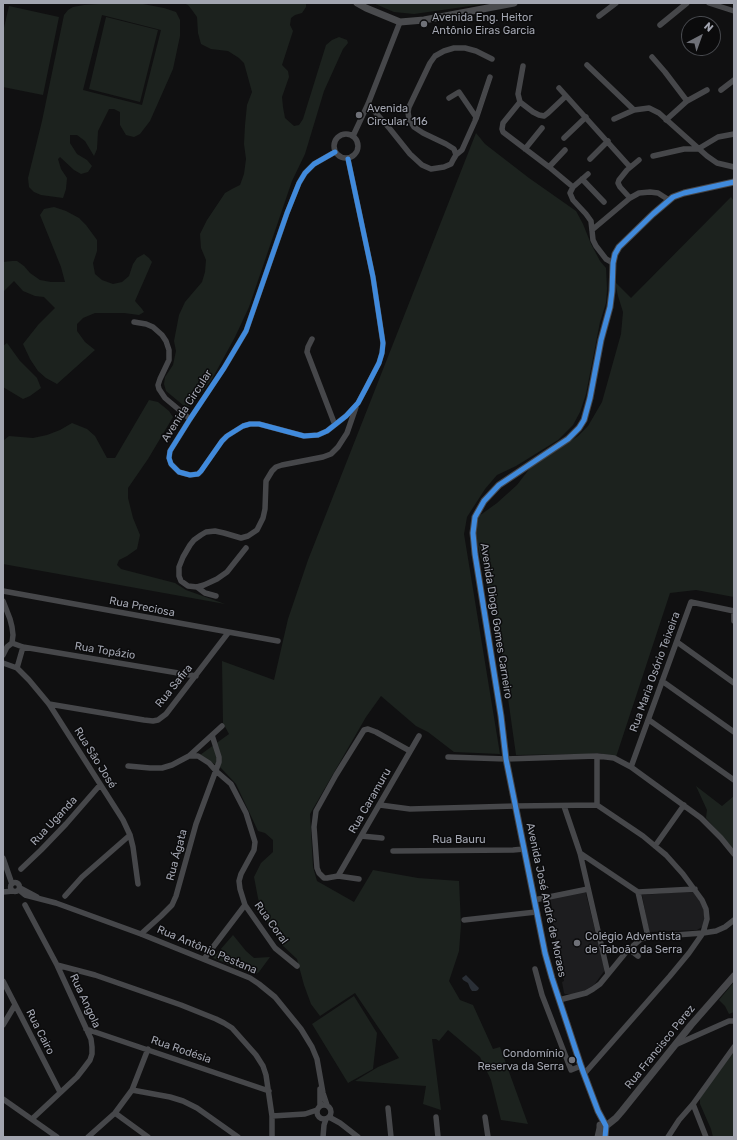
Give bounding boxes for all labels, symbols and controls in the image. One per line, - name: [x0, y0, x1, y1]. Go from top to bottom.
- place label: Avenida Eng. Heitor Antônio Eiras Garcia: [432, 11, 535, 37]
- north arrow: [681, 16, 721, 56]
- marker: Avenida Eng. Heitor Antônio Eiras Garcia: [419, 19, 429, 29]
- text: N: [701, 20, 716, 35]
- place label: Avenida Circular, 116: [367, 102, 428, 128]
- marker: Avenida Circular, 116: [354, 110, 364, 120]
- street label: Avenida Circular: [159, 367, 215, 445]
- street label: Avenida Diogo Gomes Carneiro: [477, 542, 515, 700]
- street label: Rua Preciosa: [108, 594, 176, 620]
- street label: Rua Maria Osório Teixeira: [627, 610, 683, 734]
- street label: Rua Topázio: [74, 640, 136, 662]
- street label: Rua Safira: [153, 662, 195, 710]
- street label: Rua São José: [71, 725, 119, 791]
- street label: Rua Caramuru: [346, 766, 394, 836]
- street label: Rua Uganda: [28, 794, 80, 848]
- street label: Avenida José André de Moraes: [523, 822, 569, 978]
- street label: Rua Ágata: [164, 828, 190, 882]
- street label: Rua Bauru: [432, 833, 486, 847]
- street label: Rua Coral: [251, 899, 291, 947]
- street label: Rua Antônio Pestana: [155, 923, 259, 977]
- place label: Colégio Adventista de Taboão da Serra: [585, 930, 682, 956]
- marker: Colégio Adventista de Taboão da Serra: [572, 938, 582, 948]
- street label: Rua Angola: [67, 972, 103, 1030]
- street label: Rua Francisco Perez: [622, 1002, 698, 1092]
- street label: Rua Cairo: [23, 1007, 57, 1057]
- street label: Rua Rodésia: [149, 1033, 213, 1067]
- place label: Condomínio Reserva da Serra: [477, 1047, 564, 1073]
- marker: Condomínio Reserva da Serra: [567, 1055, 577, 1065]

